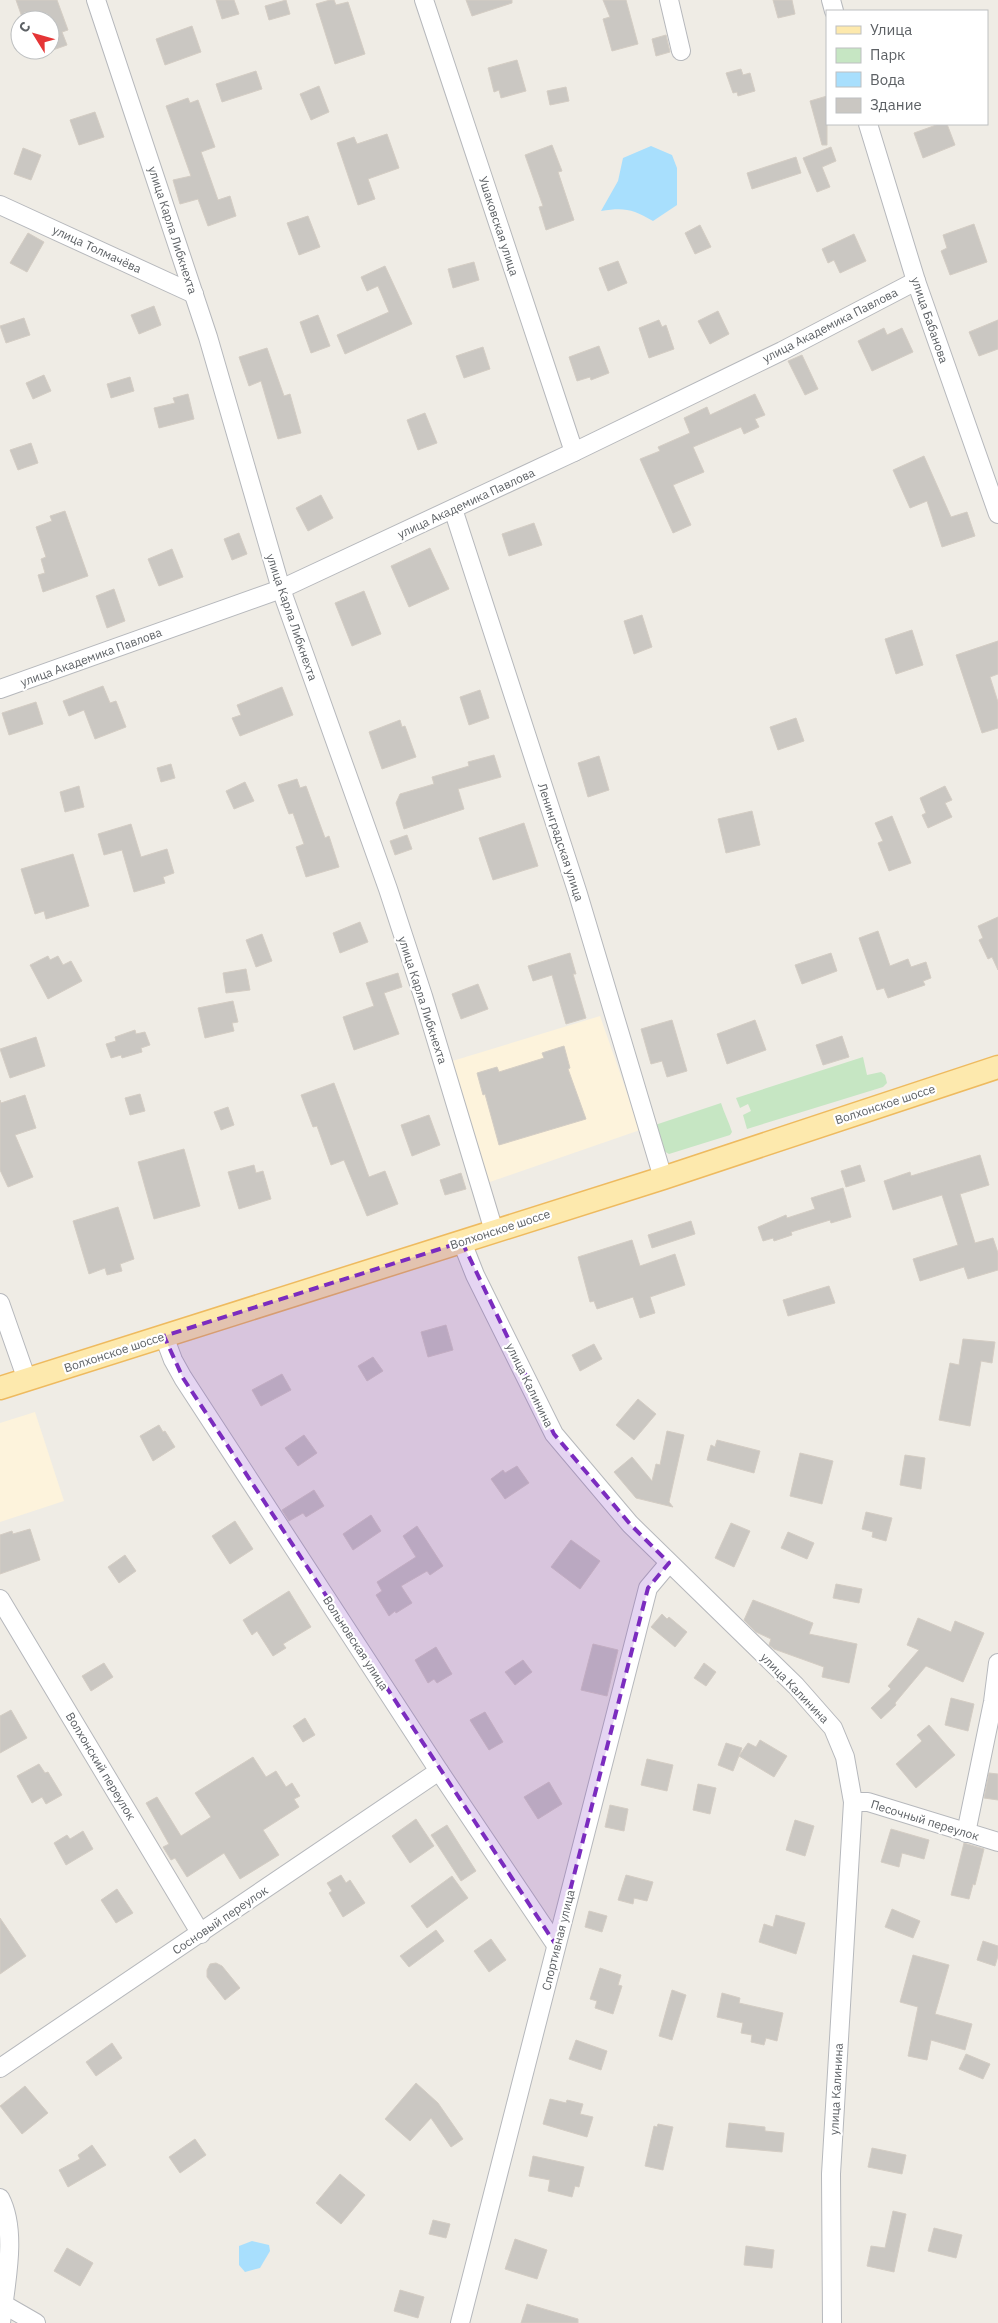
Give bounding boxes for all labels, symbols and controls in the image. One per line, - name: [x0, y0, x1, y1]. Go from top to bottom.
- north arrow: [10, 10, 60, 60]
- legend: [826, 10, 988, 125]
- text: С: [15, 18, 35, 36]
- text: Улица: [870, 20, 912, 39]
- text: Парк: [870, 45, 905, 64]
- text: Вода: [870, 70, 905, 89]
- text: Здание: [870, 95, 922, 114]
- street label: улица Карла Либкнехта: [145, 164, 201, 296]
- street label: Ушаковская улица: [476, 174, 522, 278]
- street label: улица Толмачёва: [50, 222, 144, 276]
- street label: улица Бабанова: [908, 275, 952, 366]
- street label: улица Академика Павлова: [760, 284, 901, 366]
- street label: улица Академика Павлова: [395, 464, 538, 541]
- street label: улица Карла Либкнехта: [263, 551, 321, 683]
- street label: улица Академика Павлова: [18, 624, 164, 690]
- street label: Ленинградская улица: [535, 781, 587, 904]
- street label: улица Карла Либкнехта: [395, 934, 451, 1066]
- street label: Волхонское шоссе: [833, 1081, 937, 1127]
- street label: Волхонское шоссе: [448, 1206, 552, 1252]
- street label: Волхонское шоссе: [62, 1329, 166, 1375]
- street label: улица Калинина: [503, 1340, 557, 1430]
- street label: Вольновская улица: [320, 1593, 392, 1693]
- street label: улица Калинина: [758, 1650, 833, 1727]
- street label: Волхонский переулок: [63, 1709, 139, 1823]
- street label: Песочный переулок: [869, 1796, 981, 1844]
- street label: Сосновый переулок: [169, 1882, 271, 1958]
- street label: Спортивная улица: [538, 1888, 578, 1992]
- street label: улица Калинина: [826, 2042, 846, 2135]

